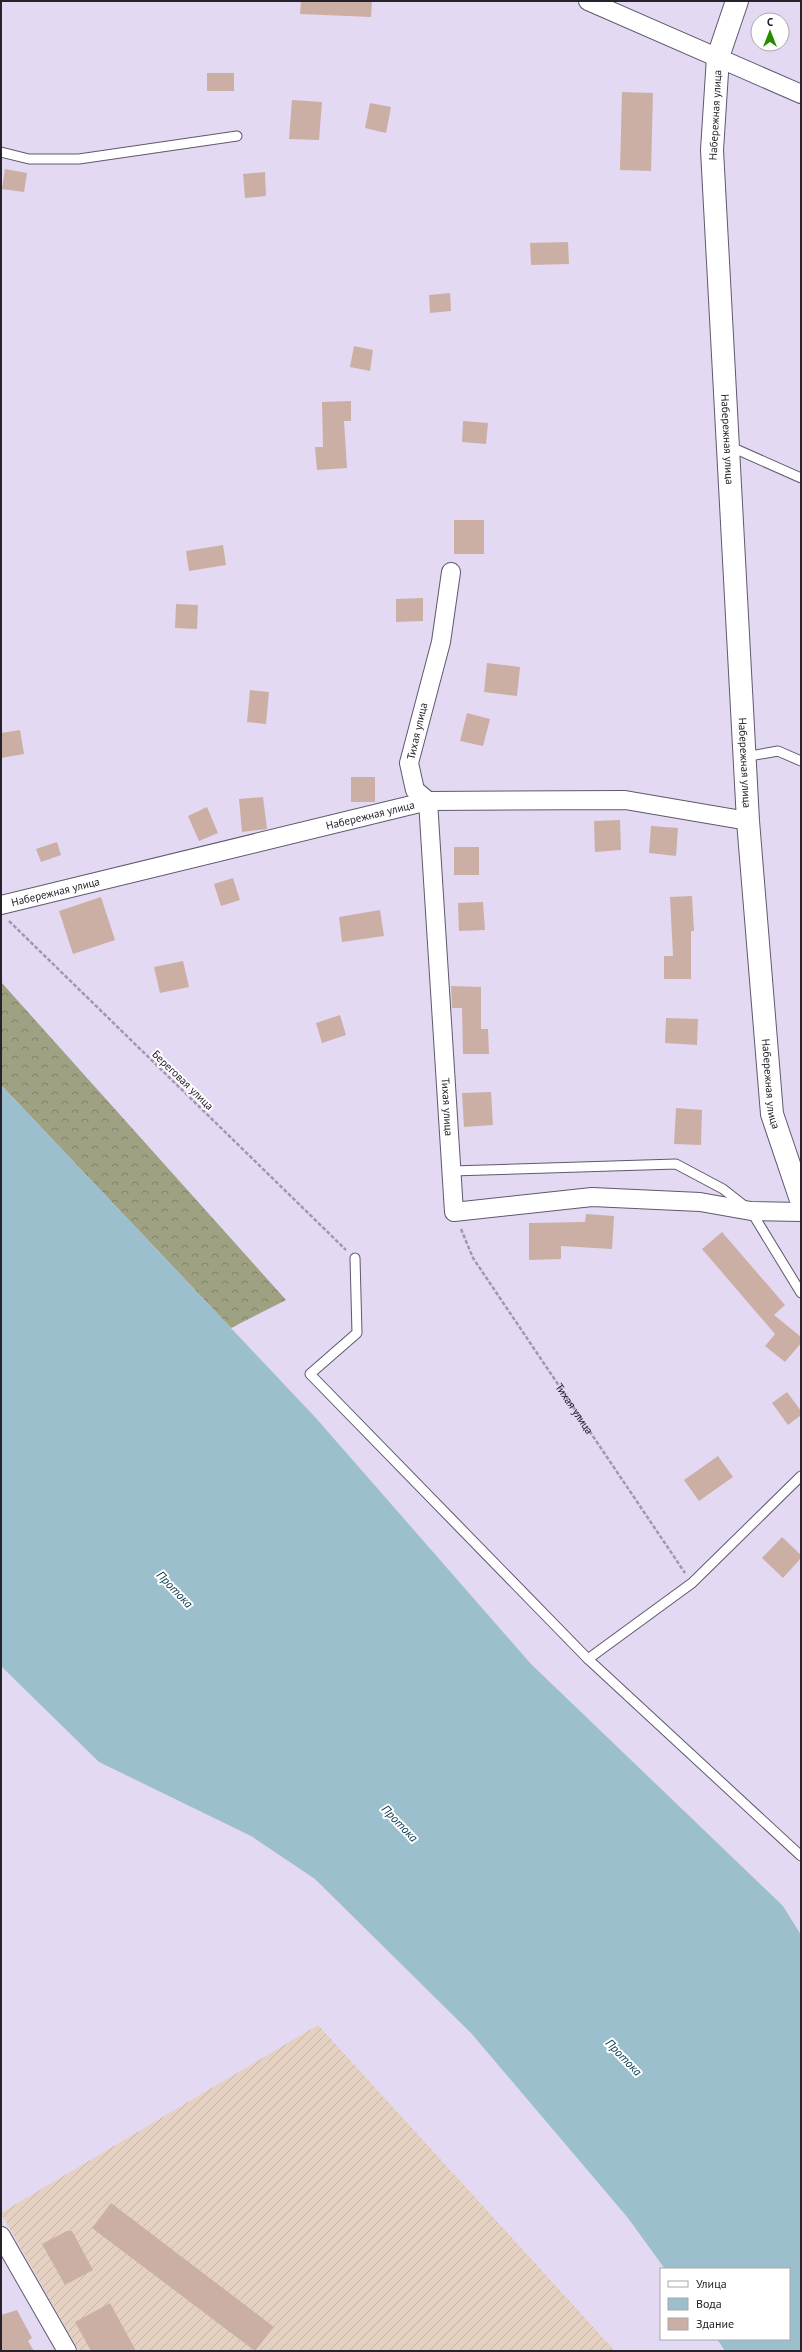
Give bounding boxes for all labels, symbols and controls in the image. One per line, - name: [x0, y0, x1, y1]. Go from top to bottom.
- north arrow: [750, 12, 790, 52]
- text: С: [767, 15, 773, 29]
- street label: Набережная улица: [706, 69, 724, 161]
- street label: Набережная улица: [718, 394, 737, 485]
- street label: Тихая улица: [404, 701, 430, 761]
- street label: Набережная улица: [735, 717, 754, 808]
- street label: Набережная улица: [324, 798, 416, 833]
- street label: Набережная улица: [10, 874, 101, 909]
- street label: Набережная улица: [759, 1038, 783, 1131]
- street label: Береговая улица: [149, 1047, 217, 1113]
- street label: Тихая улица: [439, 1077, 456, 1136]
- street label: Тихая улица: [552, 1381, 596, 1437]
- water label: Протока: [154, 1567, 196, 1611]
- water label: Протока: [379, 1801, 421, 1845]
- water label: Протока: [603, 2035, 645, 2079]
- legend: [660, 2268, 790, 2340]
- text: Улица: [696, 2276, 727, 2291]
- text: Вода: [696, 2296, 722, 2311]
- text: Здание: [696, 2316, 734, 2331]

